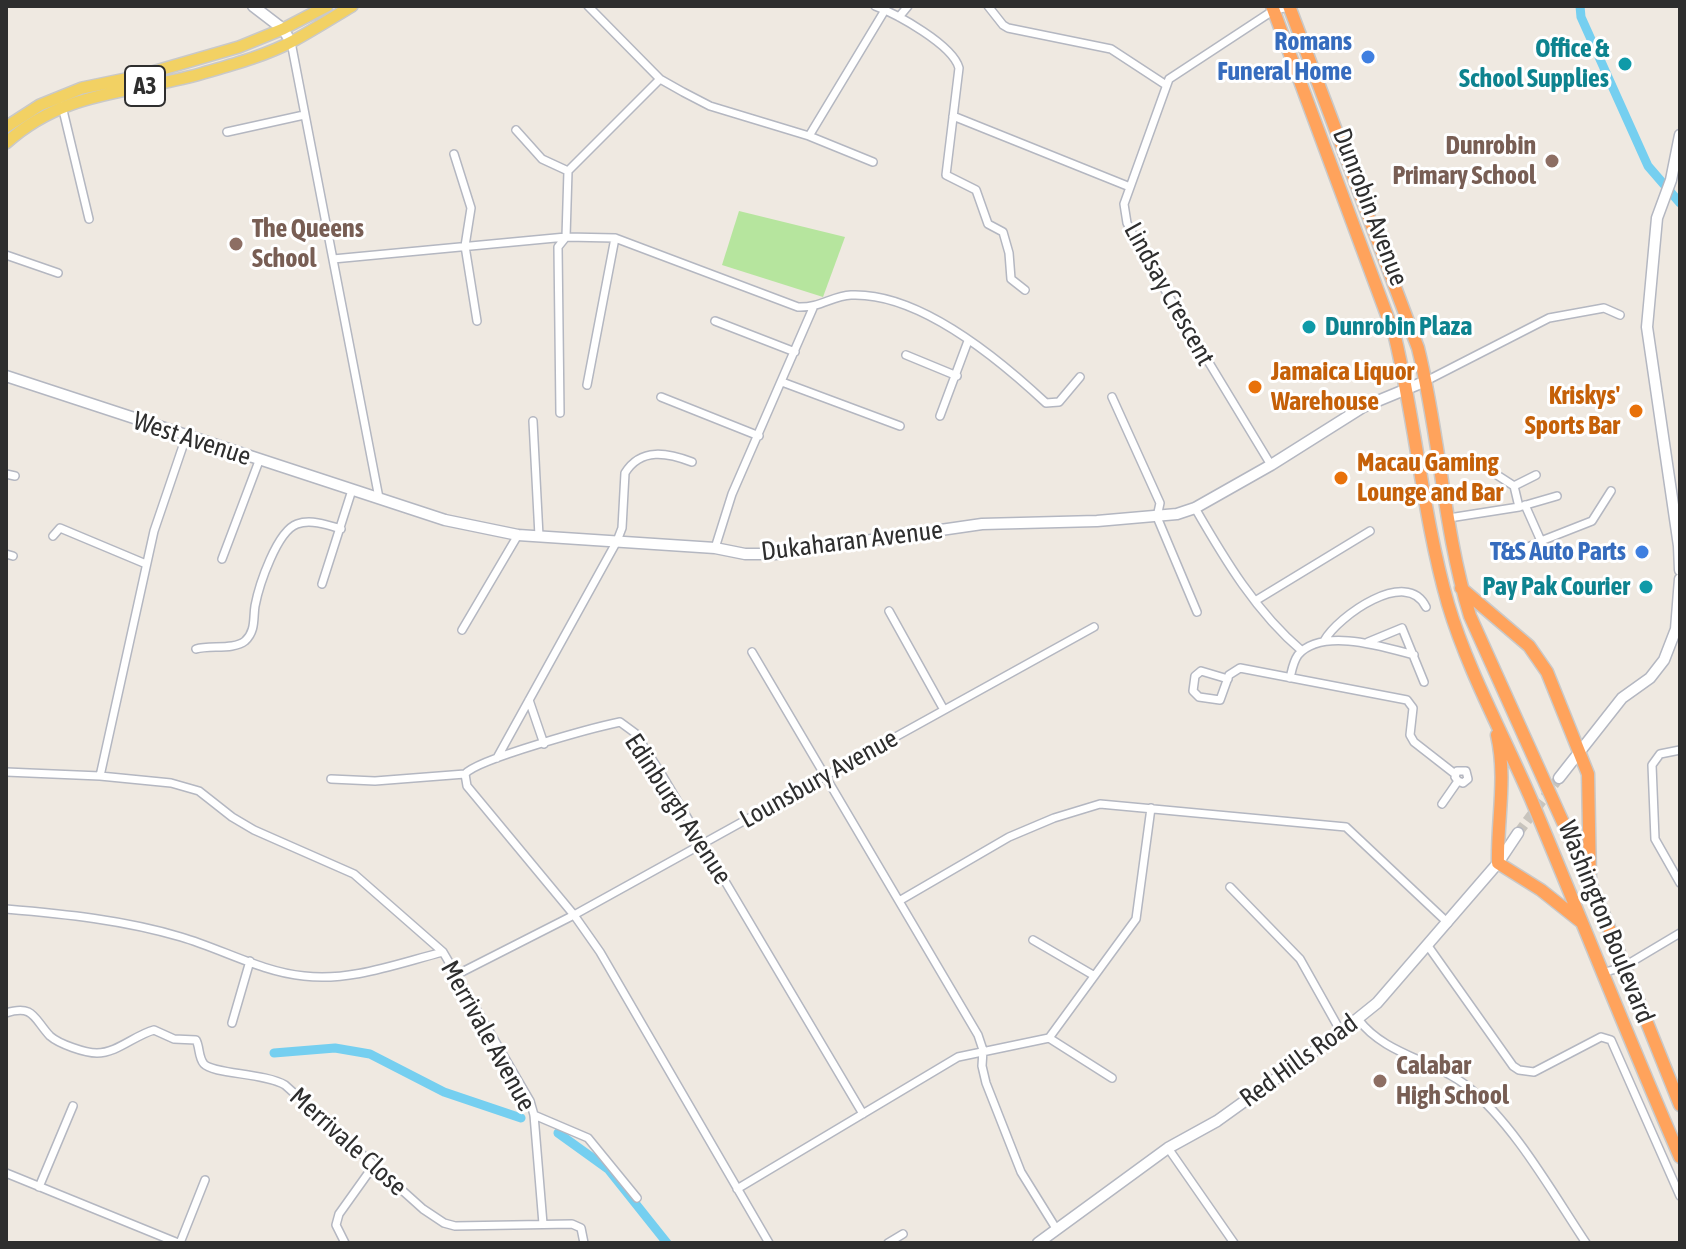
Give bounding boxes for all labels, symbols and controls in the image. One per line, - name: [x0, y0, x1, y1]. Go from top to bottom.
- place label: Romans Funeral Home: [1217, 26, 1352, 88]
- place label: Office & School Supplies: [1459, 33, 1609, 94]
- marker: Romans Funeral Home: [1359, 48, 1377, 66]
- marker: Office & School Supplies: [1616, 55, 1634, 73]
- road number: A3: [125, 66, 165, 106]
- street label: Dunrobin Avenue: [1326, 124, 1414, 290]
- place label: Dunrobin Primary School: [1392, 130, 1536, 192]
- marker: Dunrobin Primary School: [1543, 152, 1561, 170]
- place label: The Queens School: [252, 213, 364, 274]
- street label: Lindsay Crescent: [1117, 217, 1221, 371]
- marker: The Queens School: [227, 235, 245, 253]
- place label: Dunrobin Plaza: [1325, 311, 1472, 343]
- marker: Dunrobin Plaza: [1300, 318, 1318, 336]
- place label: Jamaica Liquor Warehouse: [1271, 356, 1414, 418]
- marker: Jamaica Liquor Warehouse: [1246, 378, 1264, 396]
- place label: Kriskys' Sports Bar: [1525, 380, 1620, 442]
- marker: Kriskys' Sports Bar: [1627, 402, 1645, 420]
- street label: West Avenue: [129, 405, 255, 473]
- place label: Macau Gaming Lounge and Bar: [1357, 447, 1503, 508]
- marker: Macau Gaming Lounge and Bar: [1332, 469, 1350, 487]
- street label: Dukaharan Avenue: [759, 514, 945, 568]
- place label: T&S Auto Parts: [1490, 536, 1626, 568]
- marker: T&S Auto Parts: [1633, 543, 1651, 561]
- place label: Pay Pak Courier: [1483, 571, 1630, 603]
- marker: Pay Pak Courier: [1637, 578, 1655, 596]
- street label: Lounsbury Avenue: [735, 723, 903, 835]
- street label: Edinburgh Avenue: [618, 728, 738, 890]
- street label: Washington Boulevard: [1551, 816, 1661, 1028]
- street label: Merrivale Avenue: [434, 955, 542, 1117]
- street label: Red Hills Road: [1234, 1008, 1364, 1114]
- place label: Calabar High School: [1396, 1050, 1509, 1112]
- marker: Calabar High School: [1371, 1072, 1389, 1090]
- street label: Merrivale Close: [283, 1081, 413, 1203]

